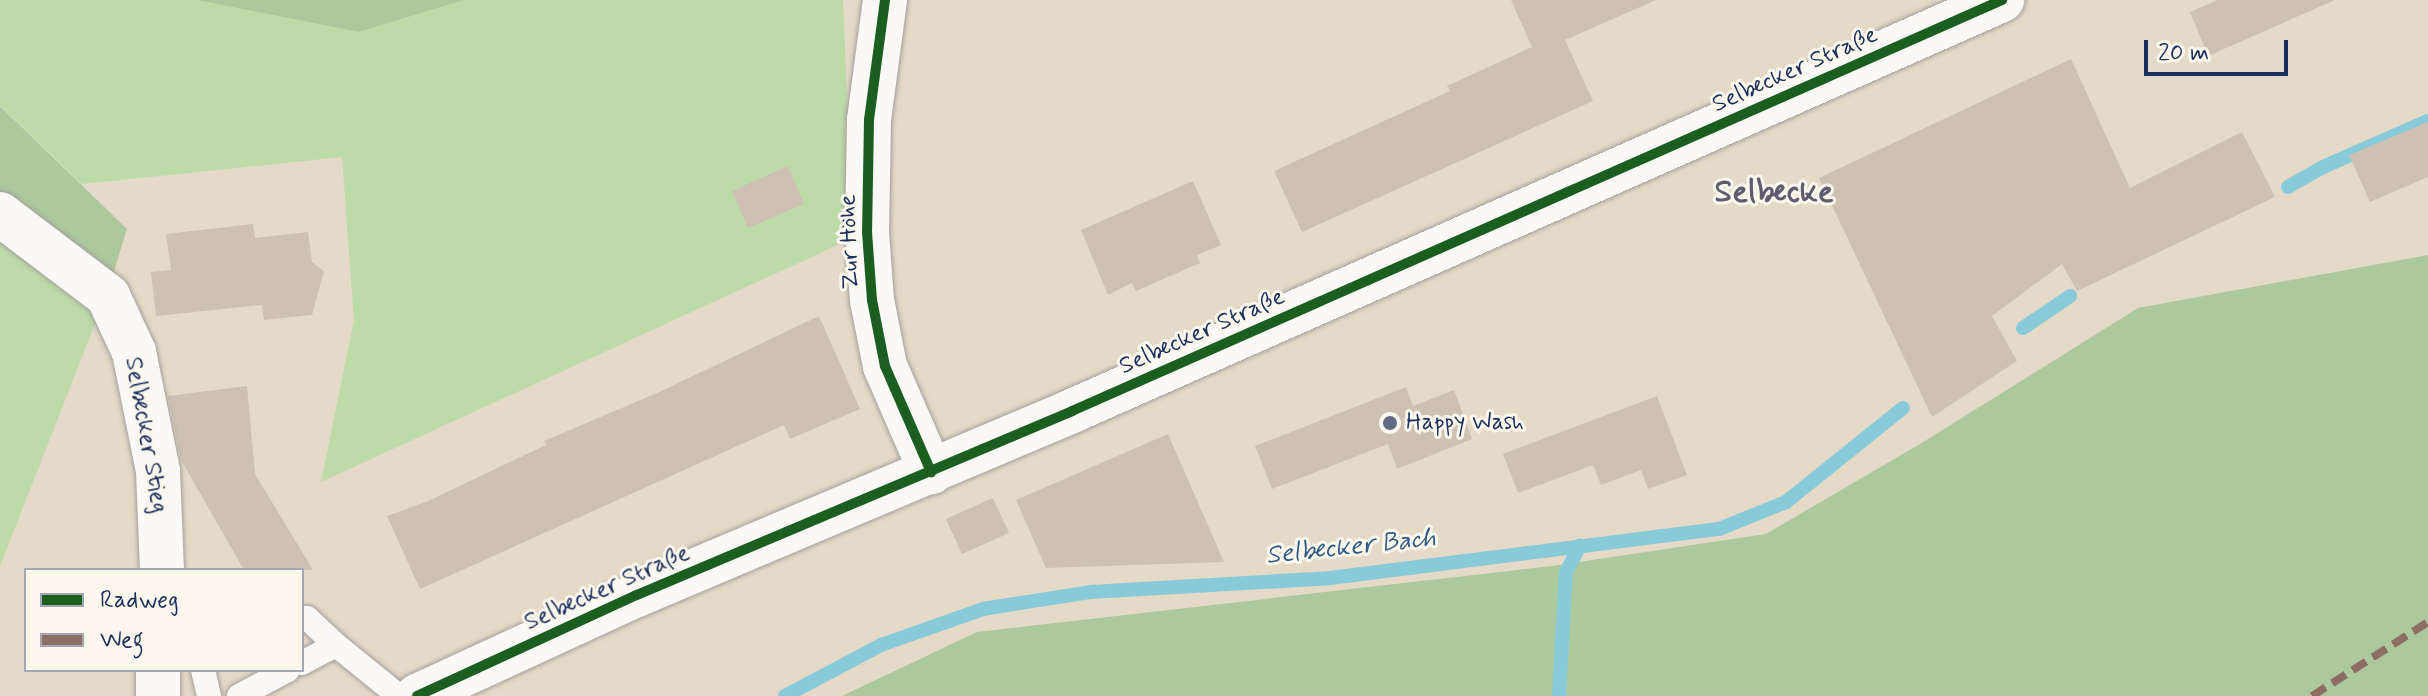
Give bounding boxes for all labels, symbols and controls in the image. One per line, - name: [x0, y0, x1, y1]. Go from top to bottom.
- street label: Selbecker Straße: [1708, 21, 1882, 119]
- scale bar: [2148, 24, 2292, 74]
- text: 20 m: [2158, 38, 2209, 69]
- district label: Selbecke: [1714, 173, 1834, 211]
- street label: Zur Höhe: [834, 194, 866, 290]
- street label: Selbecker Straße: [1115, 283, 1289, 381]
- street label: Selbecker Stieg: [118, 355, 174, 515]
- place label: Happy Wash: [1406, 409, 1526, 437]
- marker: Happy Wash: [1381, 414, 1399, 432]
- water label: Selbecker Bach: [1264, 524, 1438, 572]
- street label: Selbecker Straße: [520, 539, 694, 637]
- legend: [24, 568, 304, 672]
- text: Radweg: [100, 585, 179, 616]
- text: Weg: [100, 625, 144, 656]

